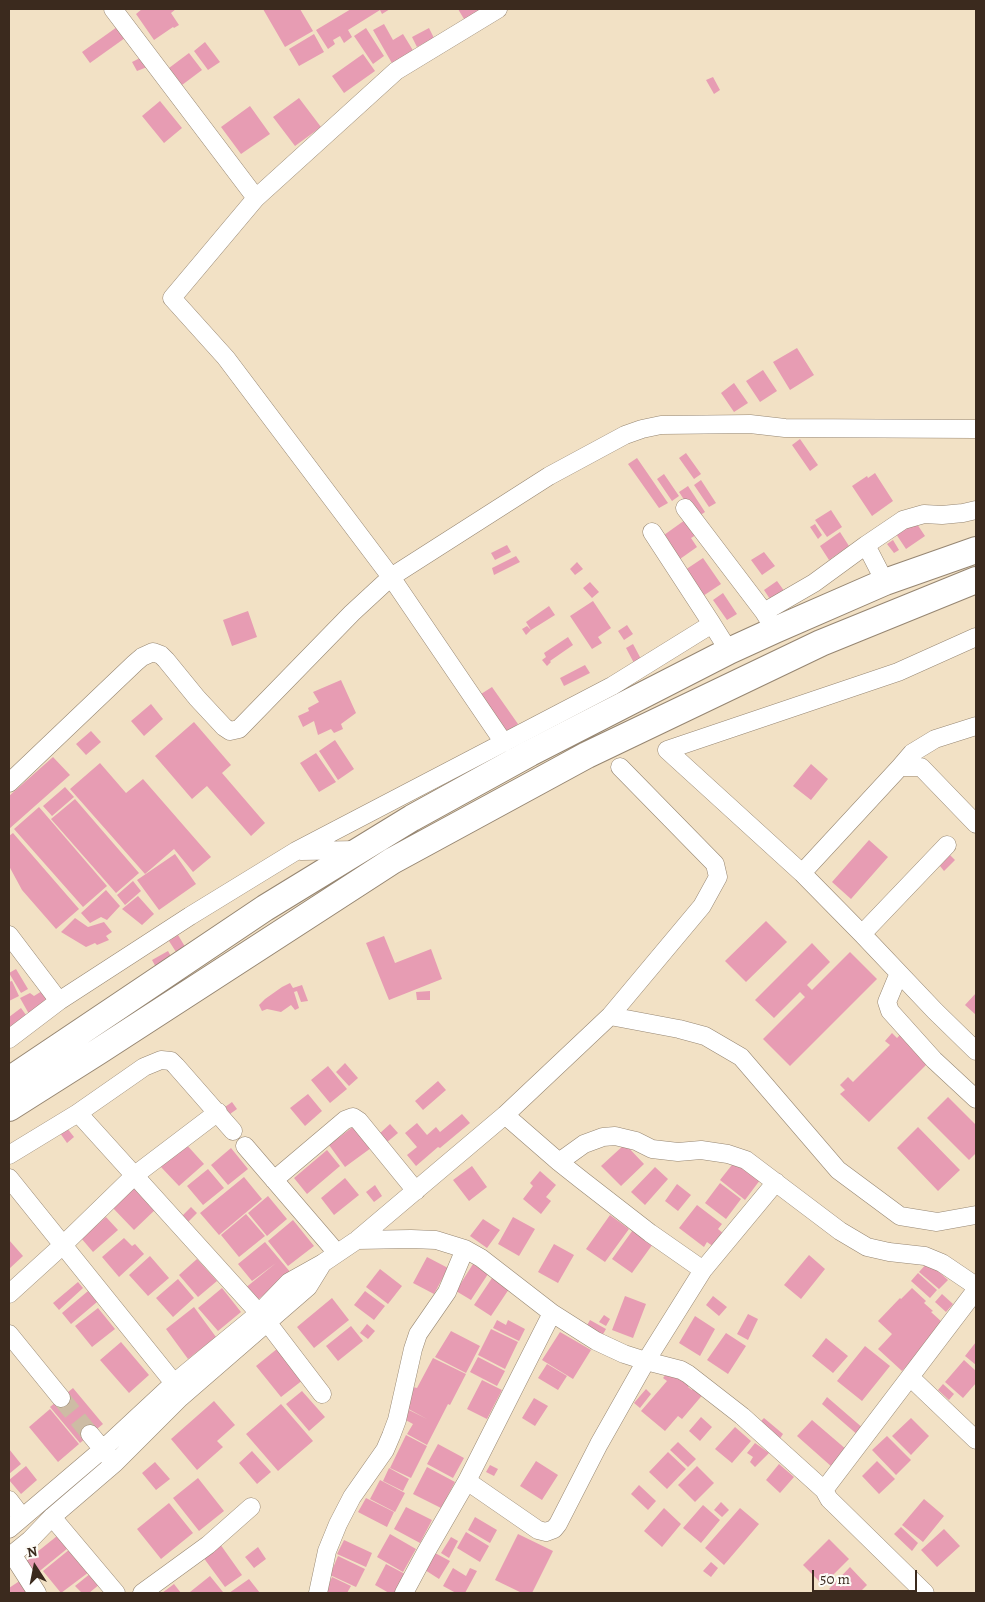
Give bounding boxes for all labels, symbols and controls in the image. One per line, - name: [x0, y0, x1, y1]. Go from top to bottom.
- text: N: [25, 1541, 39, 1562]
- north arrow: [10, 1542, 60, 1592]
- scale bar: [815, 1560, 920, 1592]
- text: 50 m: [820, 1569, 850, 1589]

